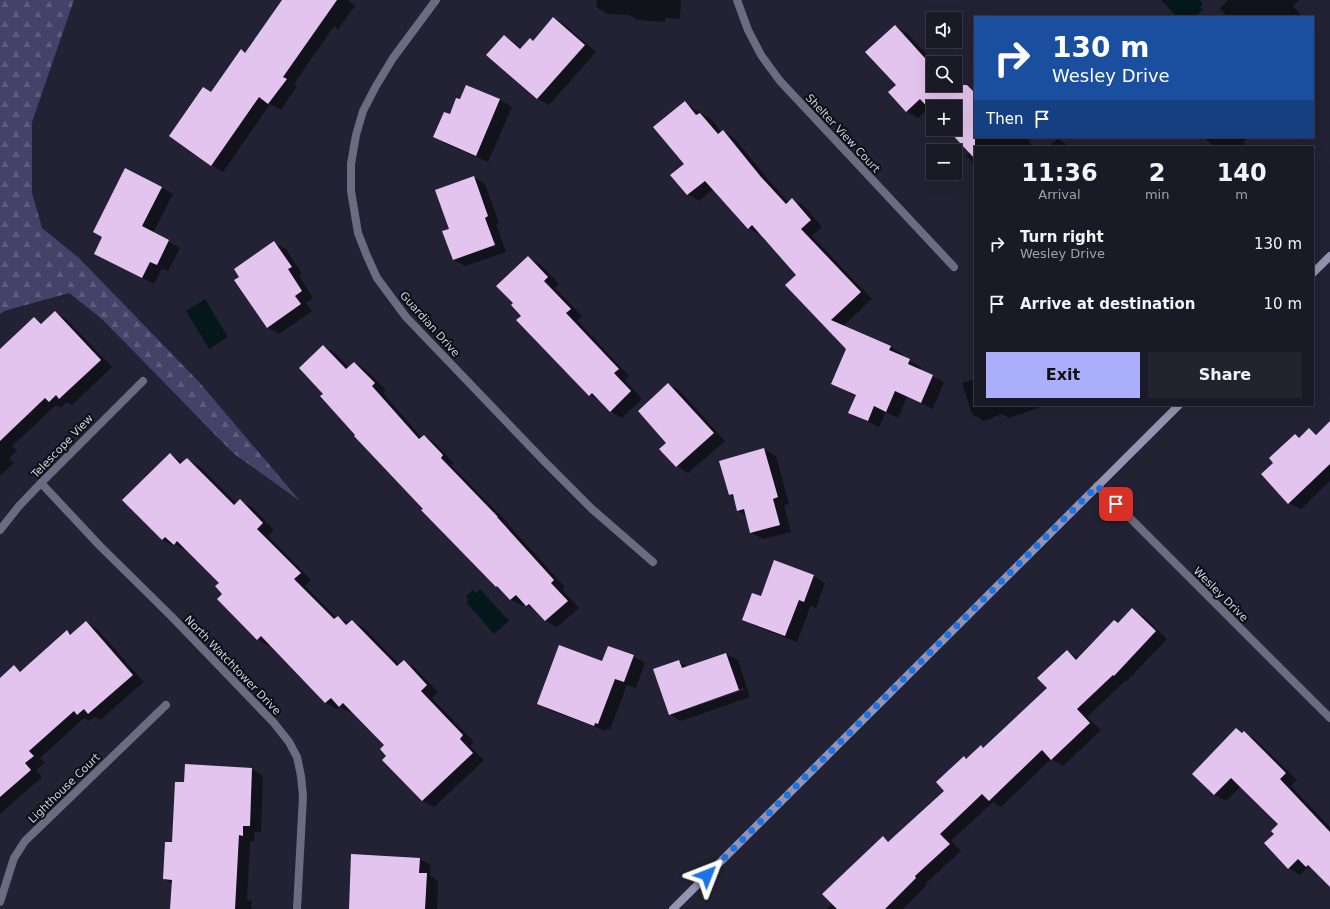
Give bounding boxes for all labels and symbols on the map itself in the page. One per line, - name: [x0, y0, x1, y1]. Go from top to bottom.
- street label: Shelter View Court: [803, 91, 883, 176]
- street label: Guardian Drive: [397, 289, 462, 360]
- street label: Telescope View: [28, 412, 96, 482]
- pin: [1099, 487, 1133, 521]
- street label: Wesley Drive: [1191, 564, 1251, 625]
- street label: North Watchtower Drive: [182, 613, 284, 718]
- street label: Lighthouse Court: [26, 750, 103, 826]
- position arrow: [686, 854, 728, 896]

